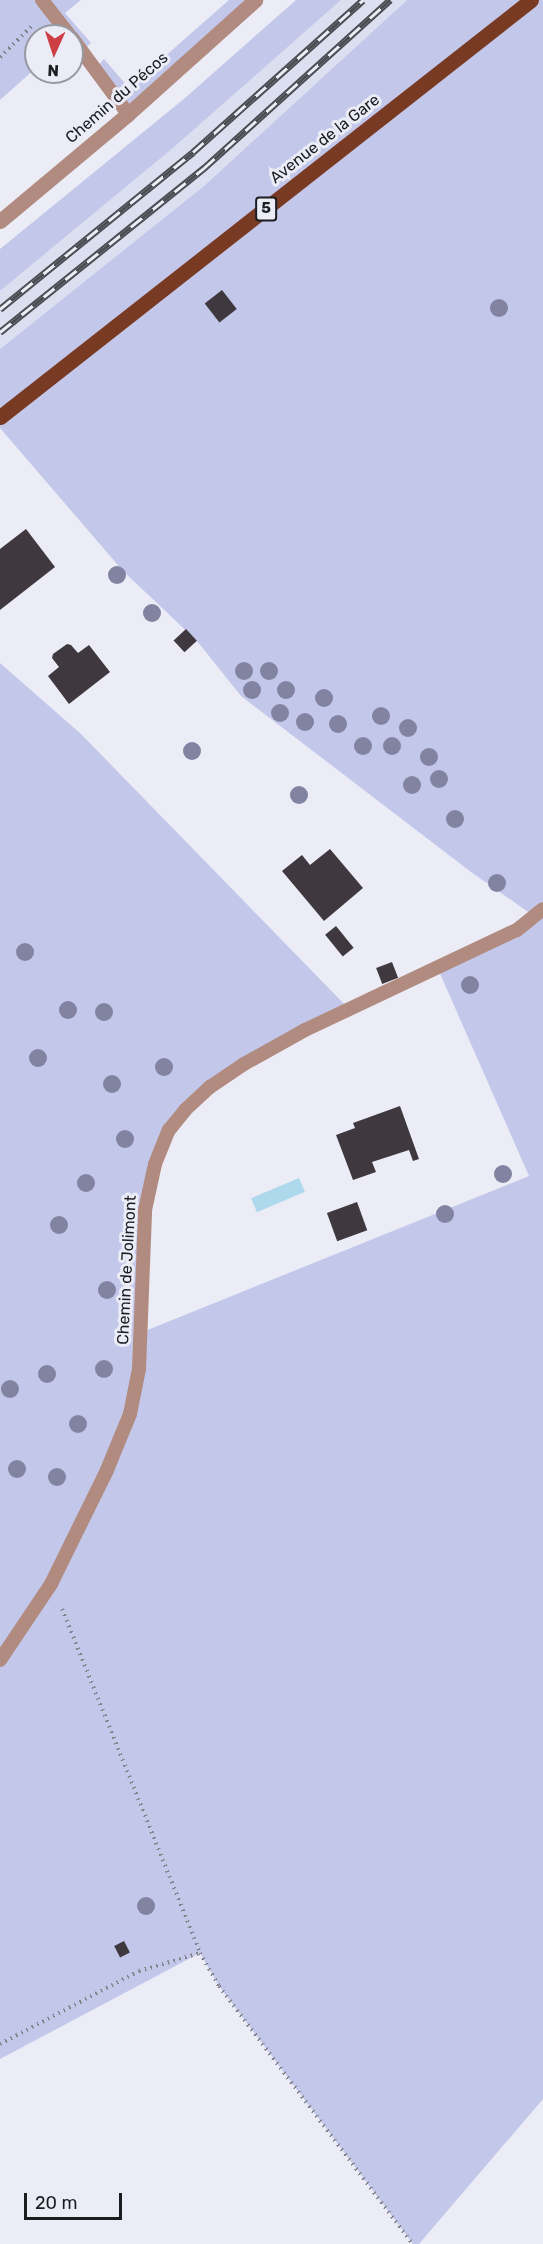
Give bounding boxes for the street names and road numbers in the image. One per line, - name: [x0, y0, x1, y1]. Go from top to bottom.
- street label: Chemin du Pécos: [62, 48, 172, 148]
- street label: Avenue de la Gare: [266, 90, 384, 188]
- road number: 5: [254, 197, 278, 221]
- street label: Chemin de Jolimont: [113, 1195, 141, 1345]

